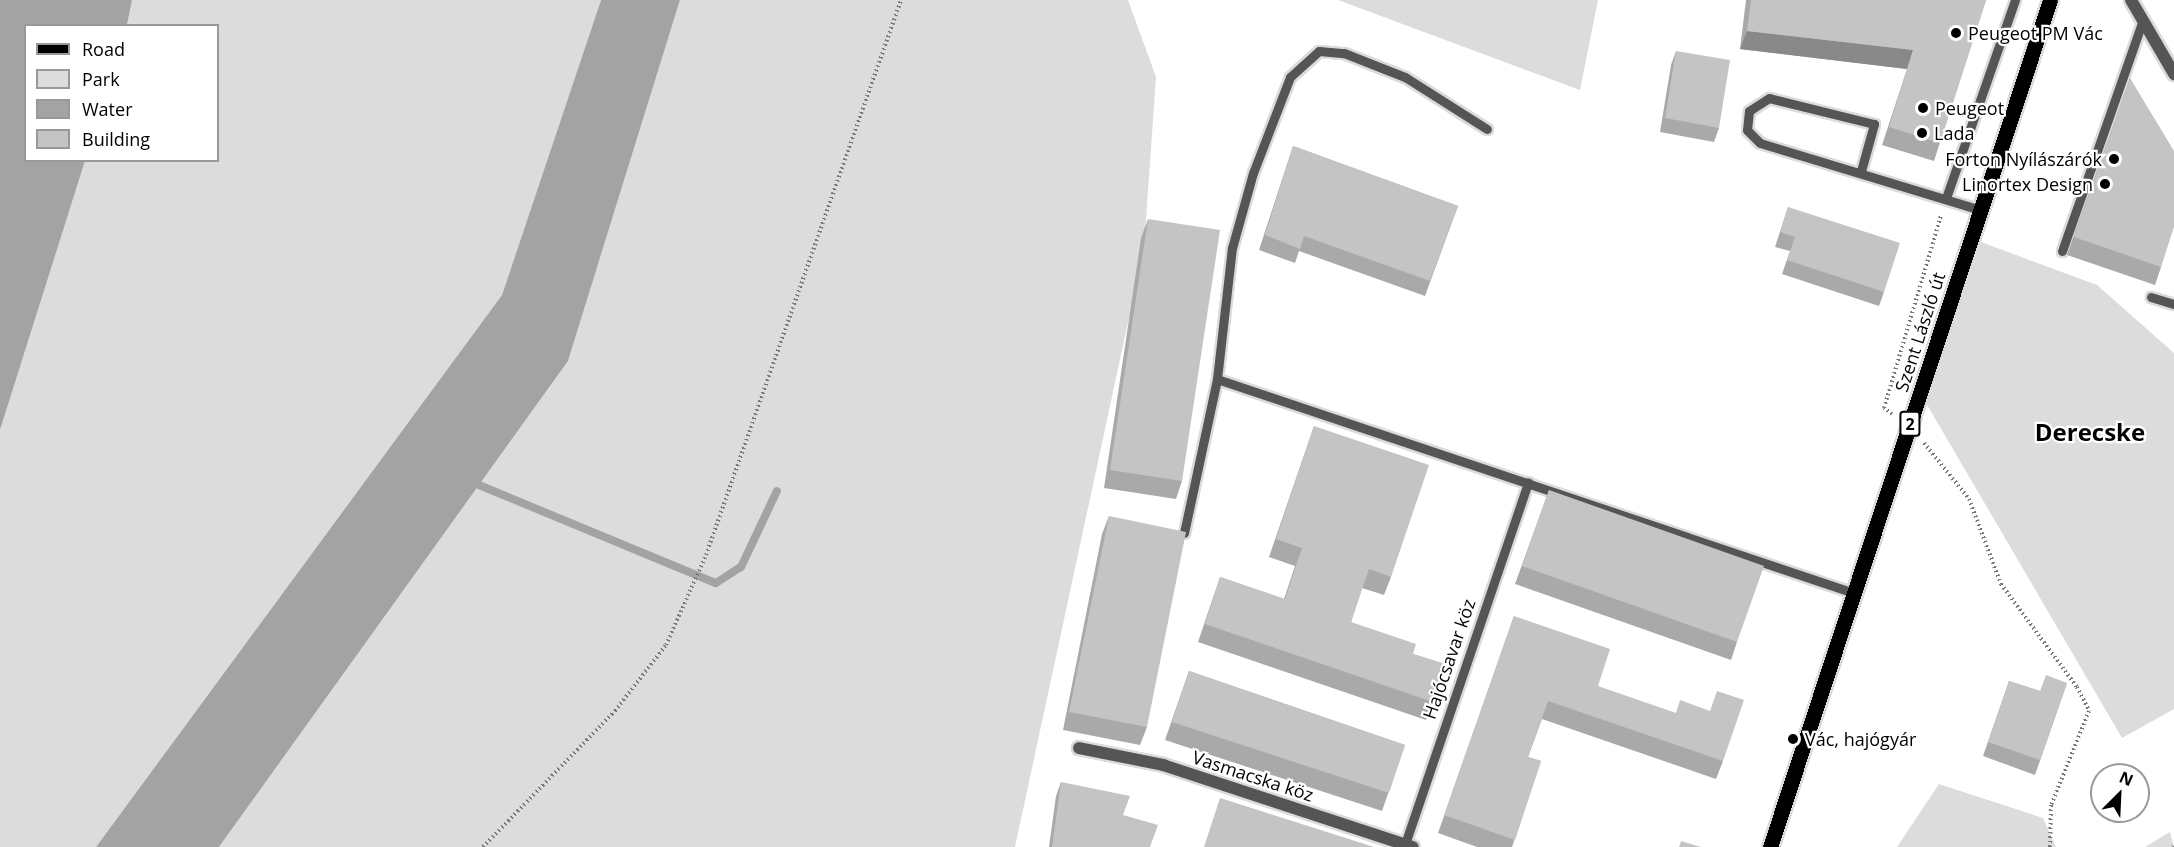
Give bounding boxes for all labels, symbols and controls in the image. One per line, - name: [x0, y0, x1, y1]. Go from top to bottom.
- place label: Peugeot PM Vác: [1968, 22, 2103, 44]
- legend: [24, 24, 219, 162]
- marker: Peugeot PM Vác: [1949, 26, 1963, 40]
- text: Road: [82, 37, 125, 61]
- text: Park: [82, 67, 120, 91]
- text: Water: [82, 97, 133, 121]
- place label: Peugeot: [1935, 97, 2004, 119]
- marker: Peugeot: [1916, 101, 1930, 115]
- place label: Lada: [1934, 122, 1974, 144]
- marker: Lada: [1915, 126, 1929, 140]
- text: Building: [82, 127, 150, 151]
- place label: Forton Nyílászárók: [1945, 148, 2102, 170]
- marker: Forton Nyílászárók: [2107, 152, 2121, 166]
- place label: Linortex Design: [1962, 173, 2093, 195]
- marker: Linortex Design: [2098, 177, 2112, 191]
- street label: Szent László út: [1890, 269, 1950, 395]
- road number: 2: [1898, 411, 1922, 437]
- district label: Derecske: [2035, 418, 2145, 446]
- street label: Hajócsavar köz: [1418, 596, 1480, 722]
- place label: Vác, hajógyár: [1805, 728, 1916, 750]
- marker: Vác, hajógyár: [1786, 732, 1800, 746]
- street label: Vasmacska köz: [1190, 746, 1316, 806]
- north arrow: [2090, 763, 2150, 823]
- text: N: [2116, 766, 2137, 791]

